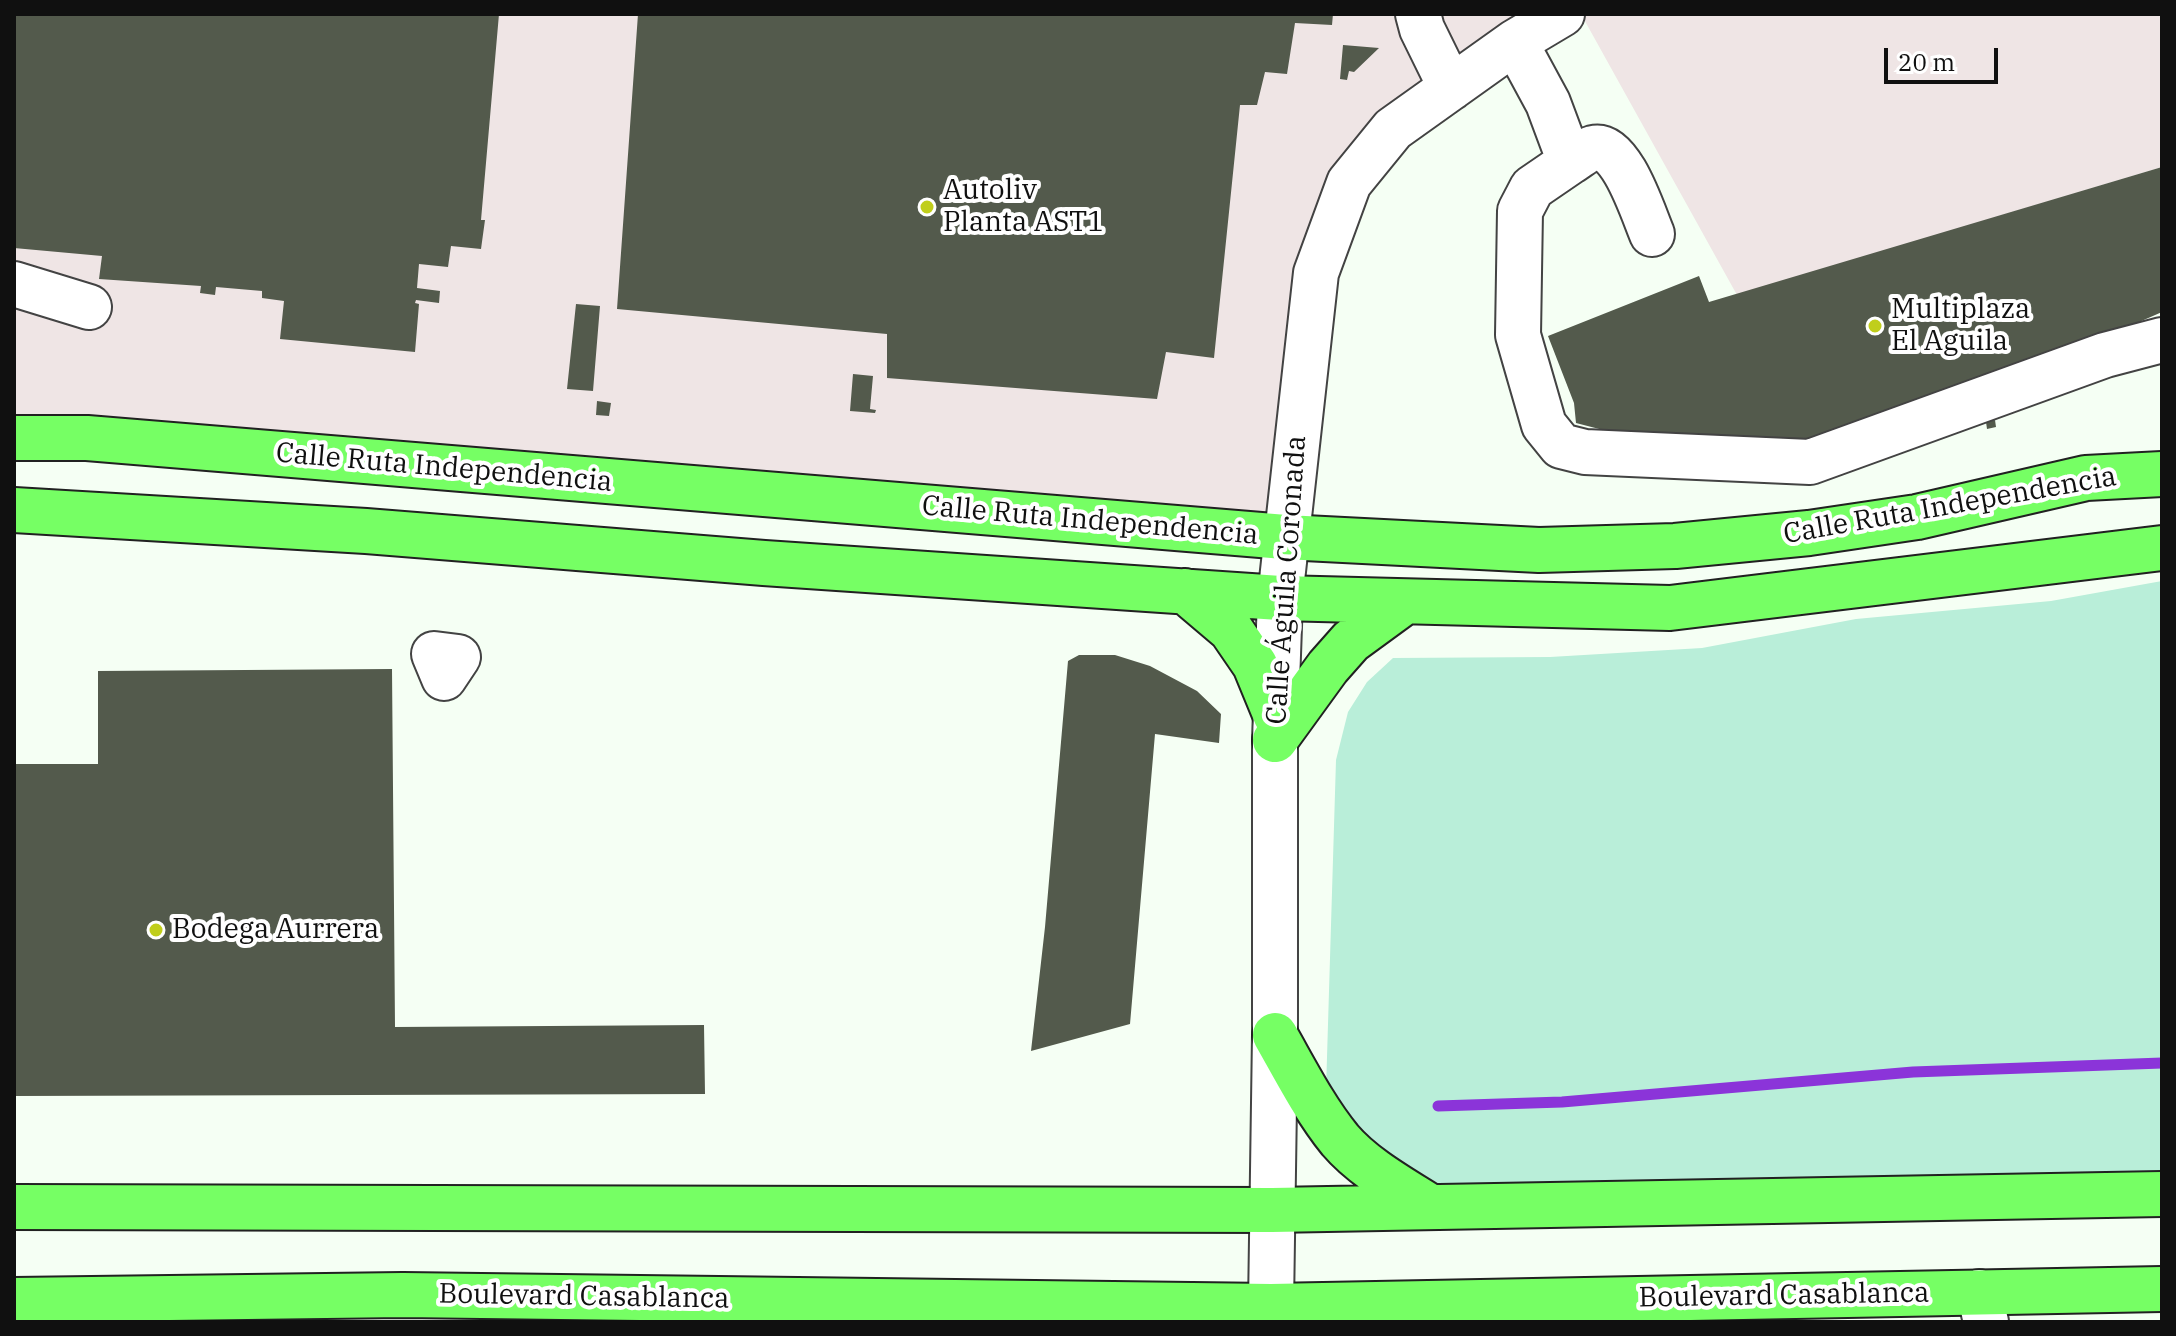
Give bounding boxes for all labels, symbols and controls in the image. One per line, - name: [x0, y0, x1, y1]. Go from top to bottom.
- scale bar: [1888, 32, 2002, 82]
- text: 20 m: [1898, 46, 1955, 78]
- place label: Autoliv Planta AST1: [943, 174, 1104, 240]
- marker: Autoliv Planta AST1: [918, 198, 936, 216]
- place label: Multiplaza El Aguila: [1891, 293, 2030, 359]
- marker: Multiplaza El Aguila: [1866, 317, 1884, 335]
- street label: Calle Águila Coronada: [1260, 434, 1314, 726]
- street label: Calle Ruta Independencia: [274, 437, 614, 499]
- street label: Calle Ruta Independencia: [1781, 460, 2119, 552]
- street label: Calle Ruta Independencia: [920, 490, 1260, 552]
- place label: Bodega Aurrera: [172, 913, 379, 947]
- marker: Bodega Aurrera: [147, 921, 165, 939]
- street label: Boulevard Casablanca: [1638, 1277, 1930, 1315]
- street label: Boulevard Casablanca: [438, 1278, 730, 1316]

